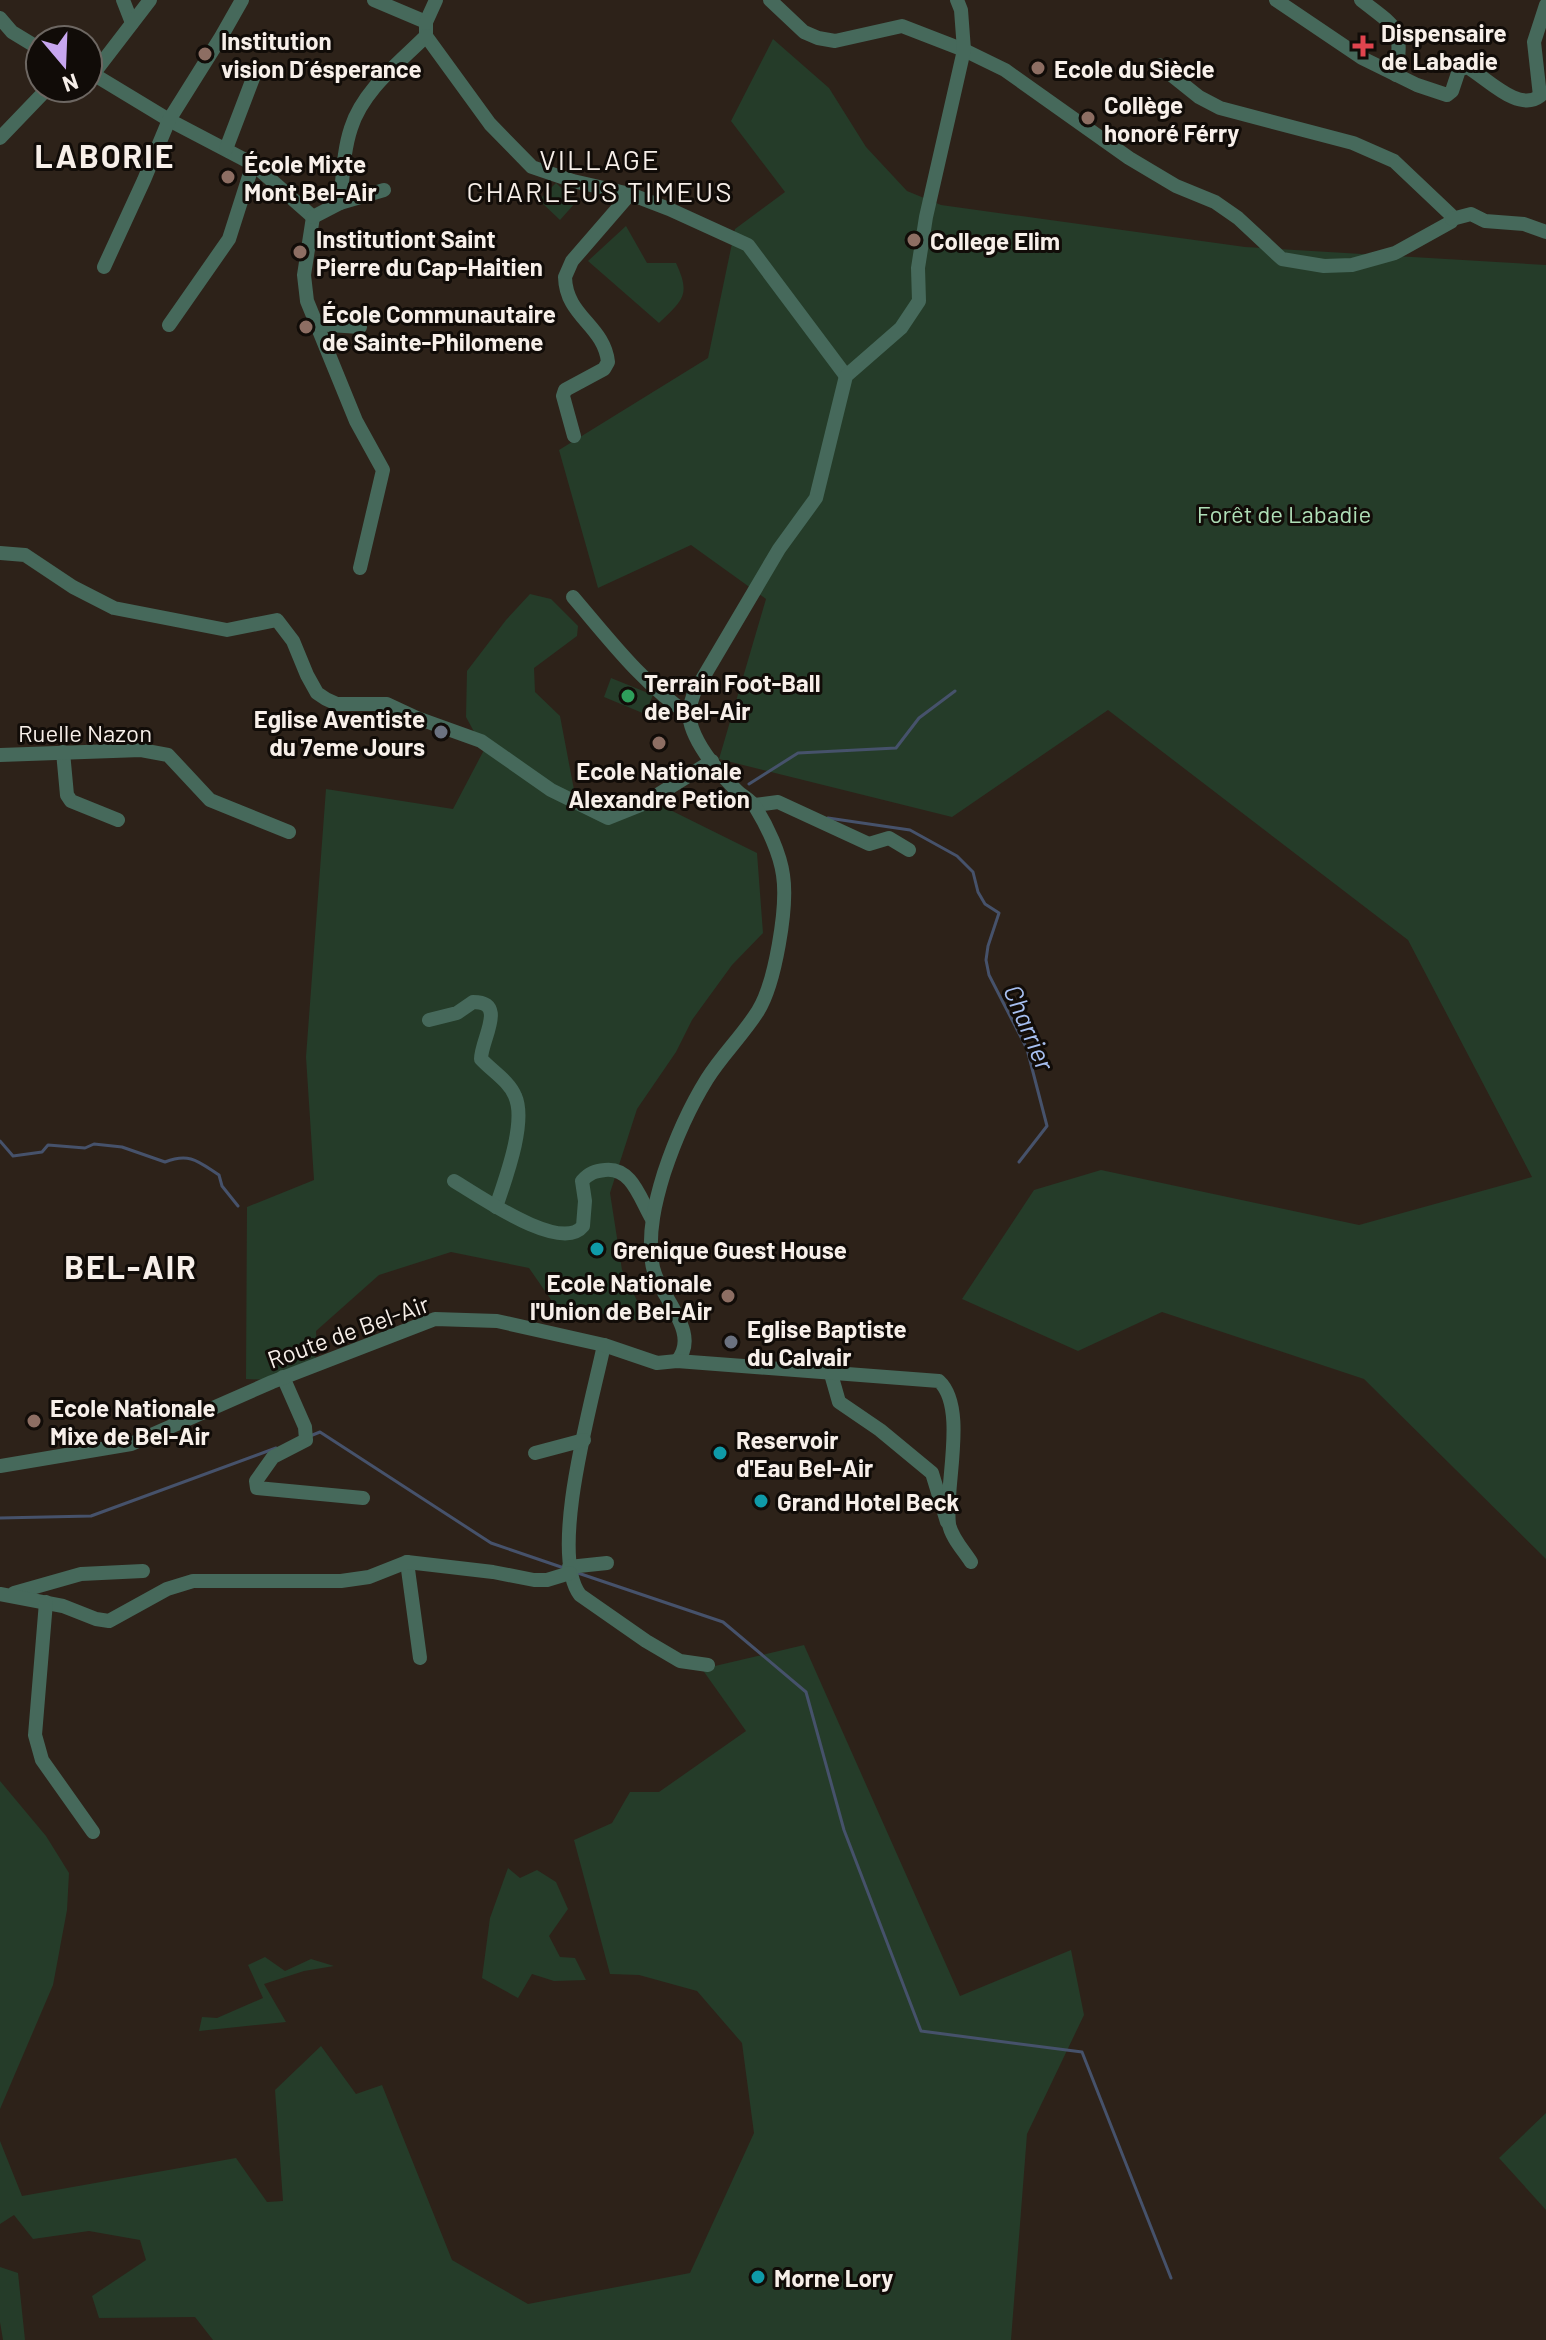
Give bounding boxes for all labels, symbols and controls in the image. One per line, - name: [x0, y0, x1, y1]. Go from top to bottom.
- place label: Dispensaire de Labadie: [1381, 18, 1507, 75]
- north arrow: [24, 24, 104, 104]
- place label: Institution vision D´ésperance: [221, 26, 422, 83]
- marker: Dispensaire de Labadie: [1352, 35, 1374, 57]
- marker: Institution vision D´ésperance: [196, 45, 214, 63]
- place label: Ecole du Siècle: [1054, 54, 1215, 83]
- marker: Ecole du Siècle: [1029, 59, 1047, 77]
- text: N: [60, 69, 82, 99]
- place label: Collège honoré Férry: [1104, 90, 1239, 147]
- marker: Collège honoré Férry: [1079, 109, 1097, 127]
- district label: LABORIE: [35, 136, 175, 174]
- district label: VILLAGE CHARLEUS TIMEUS: [466, 142, 734, 208]
- place label: École Mixte Mont Bel-Air: [244, 149, 377, 206]
- marker: École Mixte Mont Bel-Air: [219, 168, 237, 186]
- place label: Institutiont Saint Pierre du Cap-Haitien: [316, 224, 543, 281]
- place label: College Elim: [930, 226, 1060, 255]
- marker: College Elim: [905, 231, 923, 249]
- marker: Institutiont Saint Pierre du Cap-Haitien: [291, 243, 309, 261]
- place label: École Communautaire de Sainte-Philomene: [322, 299, 556, 356]
- marker: École Communautaire de Sainte-Philomene: [297, 318, 315, 336]
- park label: Forêt de Labadie: [1197, 499, 1371, 528]
- place label: Terrain Foot-Ball de Bel-Air: [644, 668, 821, 725]
- marker: Terrain Foot-Ball de Bel-Air: [619, 687, 637, 705]
- place label: Eglise Aventiste du 7eme Jours: [254, 704, 425, 761]
- street label: Ruelle Nazon: [18, 718, 152, 747]
- marker: Eglise Aventiste du 7eme Jours: [432, 723, 450, 741]
- marker: Ecole Nationale Alexandre Petion: [650, 734, 668, 752]
- place label: Ecole Nationale Alexandre Petion: [568, 756, 750, 813]
- water label: Charrier: [998, 979, 1062, 1075]
- place label: Grenique Guest House: [613, 1235, 847, 1264]
- marker: Grenique Guest House: [588, 1240, 606, 1258]
- district label: BEL-AIR: [64, 1247, 198, 1285]
- place label: Ecole Nationale l'Union de Bel-Air: [530, 1268, 712, 1325]
- marker: Ecole Nationale l'Union de Bel-Air: [719, 1287, 737, 1305]
- street label: Route de Bel-Air: [263, 1288, 433, 1374]
- place label: Eglise Baptiste du Calvair: [747, 1314, 907, 1371]
- marker: Eglise Baptiste du Calvair: [722, 1333, 740, 1351]
- place label: Ecole Nationale Mixe de Bel-Air: [50, 1393, 216, 1450]
- marker: Ecole Nationale Mixe de Bel-Air: [25, 1412, 43, 1430]
- place label: Reservoir d'Eau Bel-Air: [736, 1425, 873, 1482]
- marker: Reservoir d'Eau Bel-Air: [711, 1444, 729, 1462]
- place label: Grand Hotel Beck: [777, 1487, 960, 1516]
- marker: Grand Hotel Beck: [752, 1492, 770, 1510]
- place label: Morne Lory: [774, 2263, 893, 2292]
- marker: Morne Lory: [749, 2268, 767, 2286]

